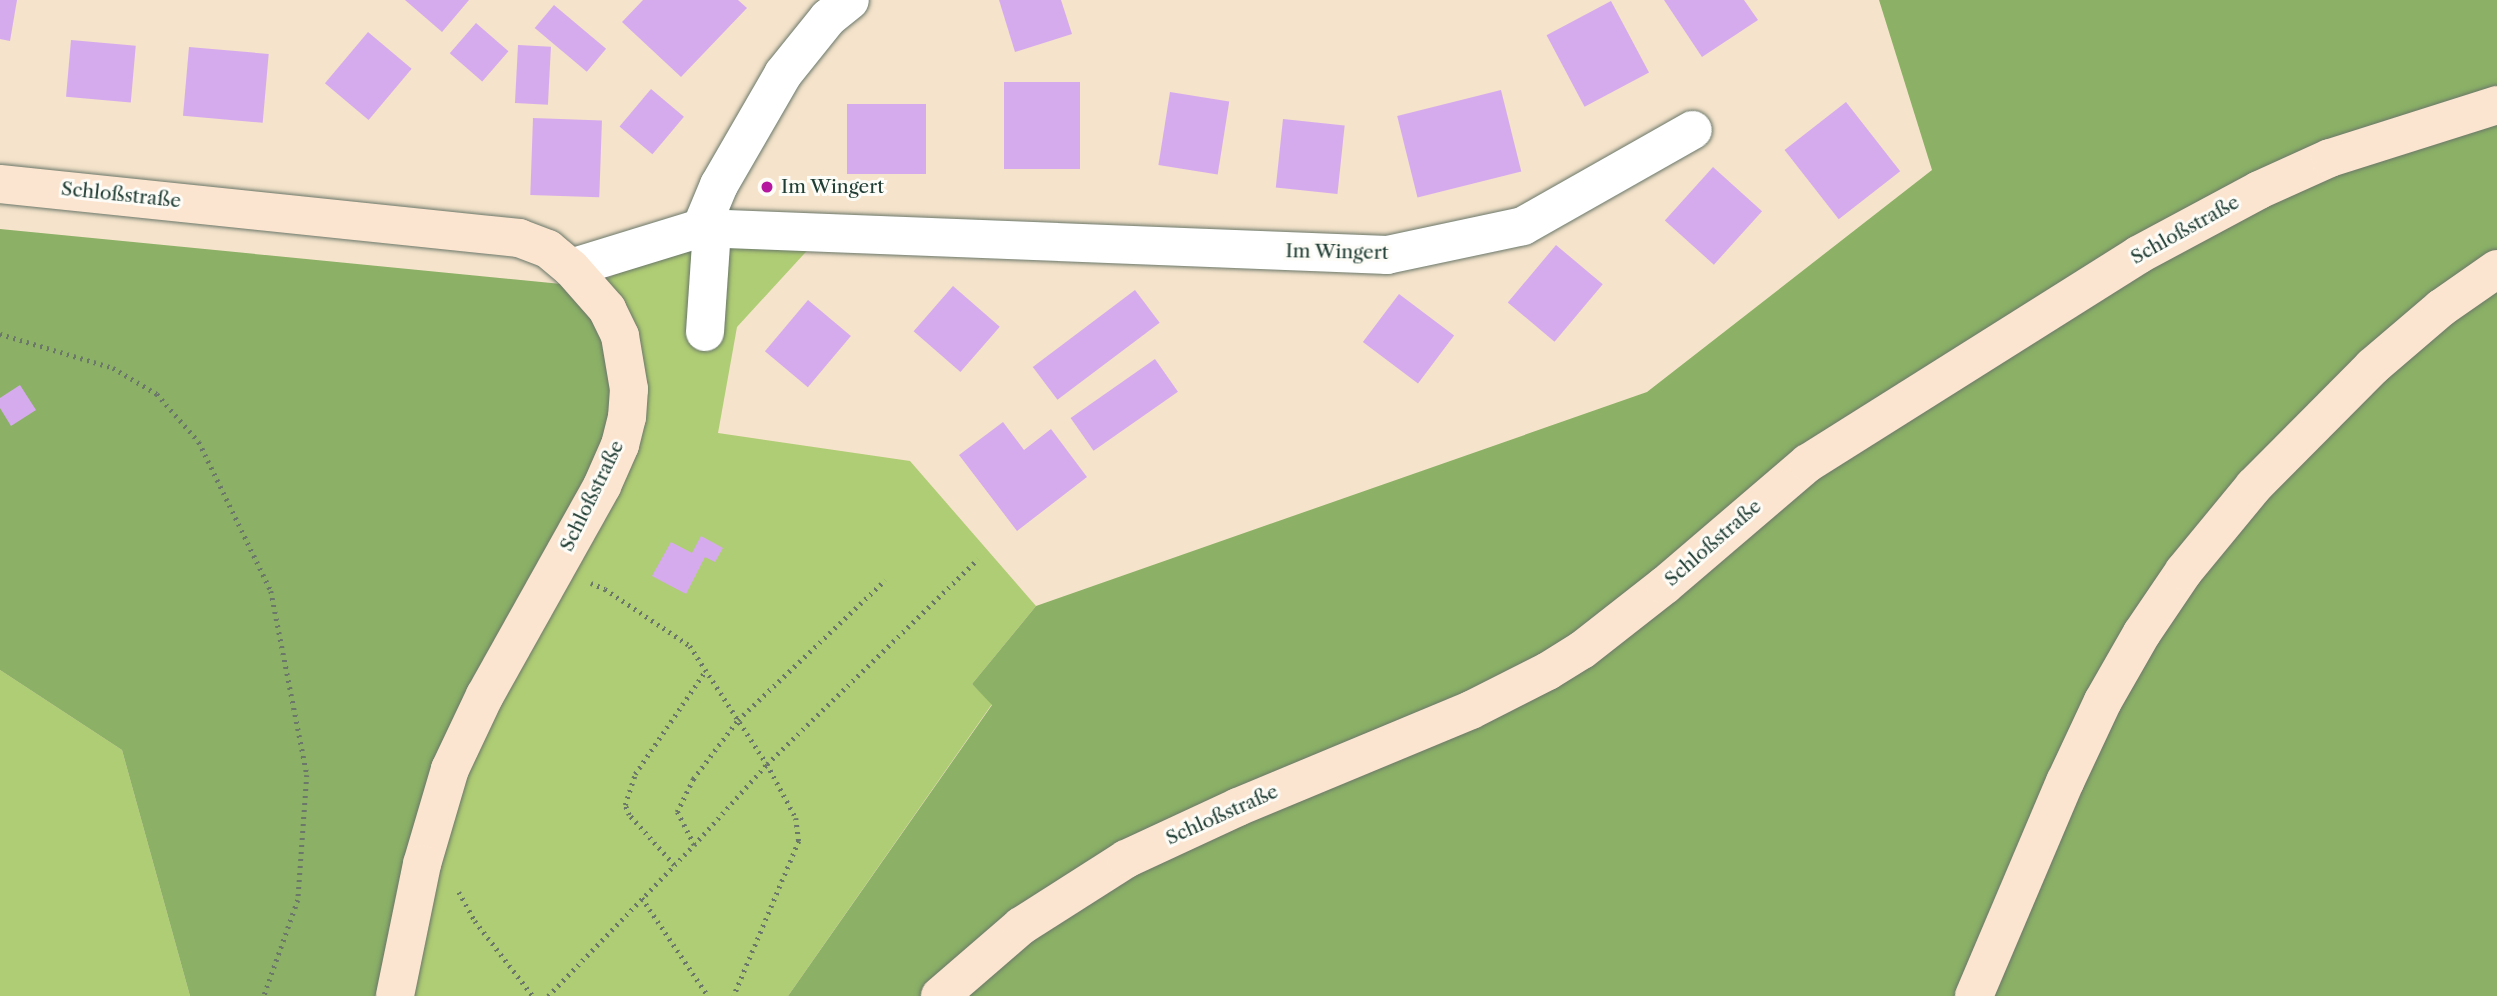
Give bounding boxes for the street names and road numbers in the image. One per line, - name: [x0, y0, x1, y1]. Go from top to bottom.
- street label: Schloßstraße: [60, 177, 182, 213]
- street label: Schloßstraße: [2127, 191, 2243, 269]
- street label: Im Wingert: [1285, 240, 1389, 264]
- street label: Schloßstraße: [555, 437, 629, 555]
- street label: Schloßstraße: [1660, 495, 1766, 591]
- street label: Schloßstraße: [1162, 780, 1282, 850]

